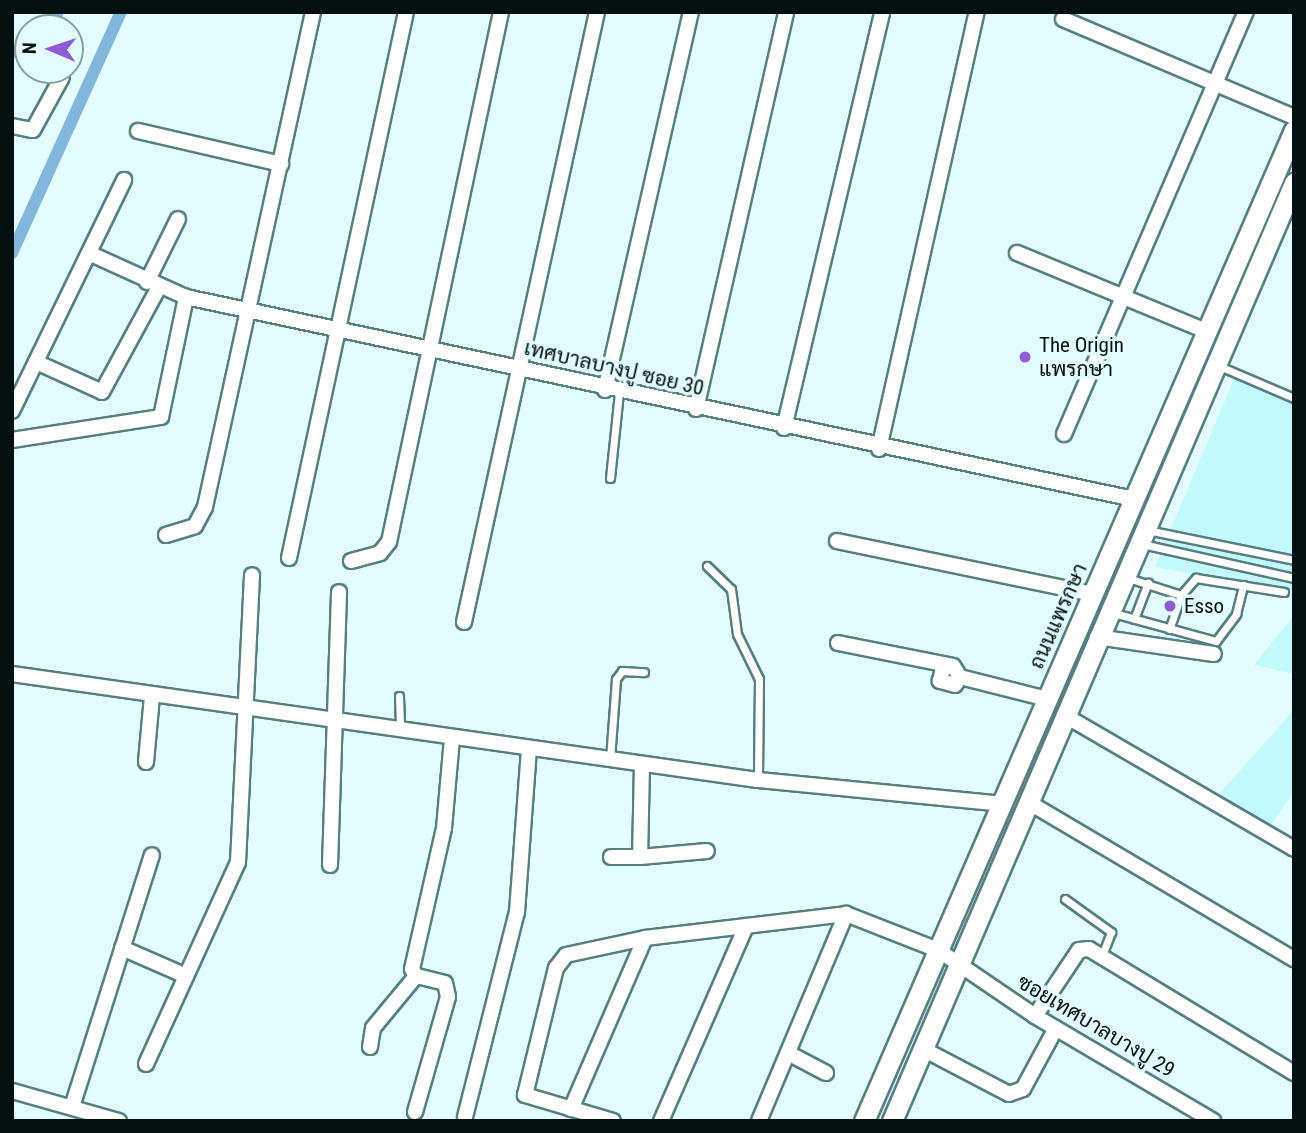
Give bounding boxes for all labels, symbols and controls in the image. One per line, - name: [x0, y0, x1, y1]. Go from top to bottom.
- north arrow: [14, 14, 84, 84]
- text: N: [18, 42, 41, 55]
- place label: The Origin แพรกษา: [1039, 332, 1124, 382]
- street label: เทศบาลบางปู ซอย 30: [522, 335, 706, 401]
- marker: The Origin แพรกษา: [1017, 349, 1033, 365]
- street label: ถนนแพรกษา: [1024, 559, 1092, 673]
- place label: Esso: [1184, 593, 1224, 619]
- marker: Esso: [1162, 598, 1178, 614]
- street label: ซอยเทศบาลบางปู 29: [1013, 969, 1179, 1083]

